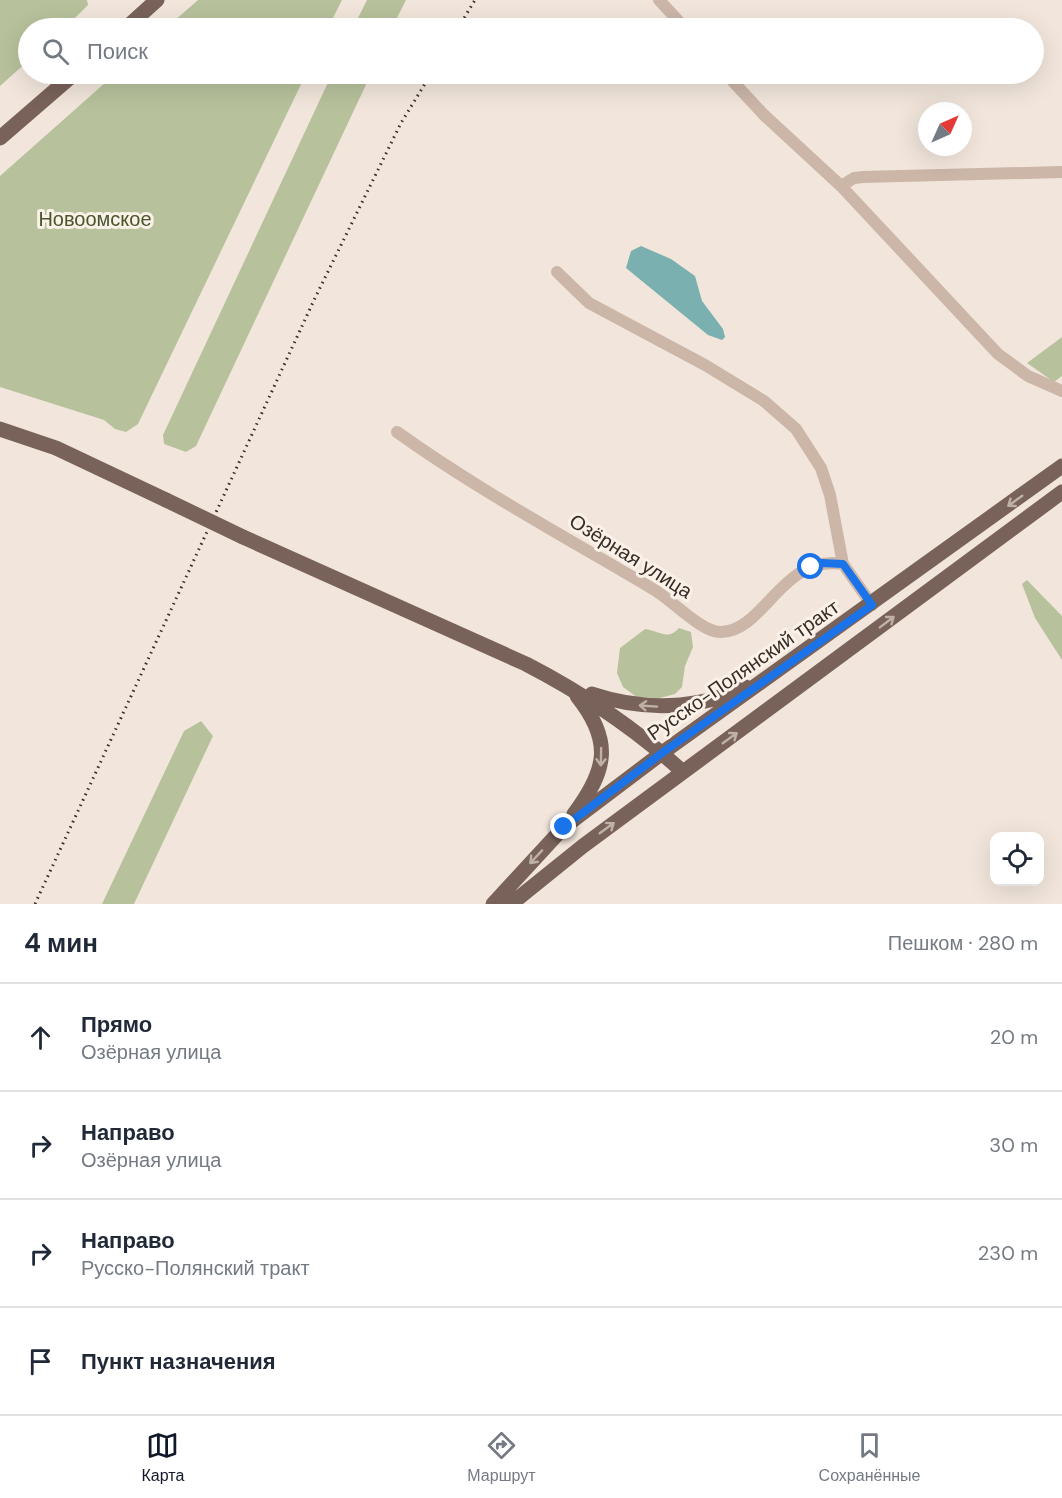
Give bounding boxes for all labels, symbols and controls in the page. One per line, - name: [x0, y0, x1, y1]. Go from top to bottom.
- search box: [18, 18, 1044, 84]
- icon: search: [39, 35, 72, 68]
- text: Поиск: [87, 37, 148, 66]
- north arrow: [918, 102, 972, 156]
- park label: Новоомское: [38, 206, 152, 232]
- one-way arrow: [1007, 495, 1023, 507]
- street label: Озёрная улица: [565, 508, 698, 605]
- route start: [797, 553, 823, 579]
- street label: Русско-Полянский тракт: [642, 594, 844, 746]
- one-way arrow: [878, 615, 894, 628]
- one-way arrow: [639, 700, 659, 711]
- one-way arrow: [721, 731, 737, 744]
- one-way arrow: [595, 746, 607, 766]
- route end: [550, 813, 576, 839]
- one-way arrow: [598, 822, 614, 835]
- map controls: [990, 832, 1044, 886]
- button: locate: [990, 832, 1044, 886]
- one-way arrow: [529, 849, 543, 864]
- text: 4 мин: [24, 926, 98, 960]
- text: Пешком · 280 m: [888, 930, 1038, 956]
- text: Прямо: [81, 1010, 152, 1039]
- icon: ahead: [24, 1021, 57, 1054]
- text: 20 m: [990, 1024, 1038, 1050]
- text: Озёрная улица: [81, 1039, 221, 1065]
- text: Направо: [81, 1118, 175, 1147]
- icon: right: [24, 1129, 57, 1162]
- text: 30 m: [989, 1132, 1038, 1158]
- text: Озёрная улица: [81, 1147, 221, 1173]
- text: Направо: [81, 1226, 175, 1255]
- icon: right: [24, 1237, 57, 1270]
- text: 230 m: [978, 1240, 1038, 1266]
- text: Русско-Полянский тракт: [81, 1255, 310, 1281]
- icon: arrive: [24, 1345, 57, 1378]
- text: Пункт назначения: [81, 1347, 276, 1376]
- tab: Карта: [142, 1429, 184, 1486]
- tab: Маршрут: [467, 1429, 536, 1486]
- tab: Сохранённые: [819, 1429, 920, 1486]

